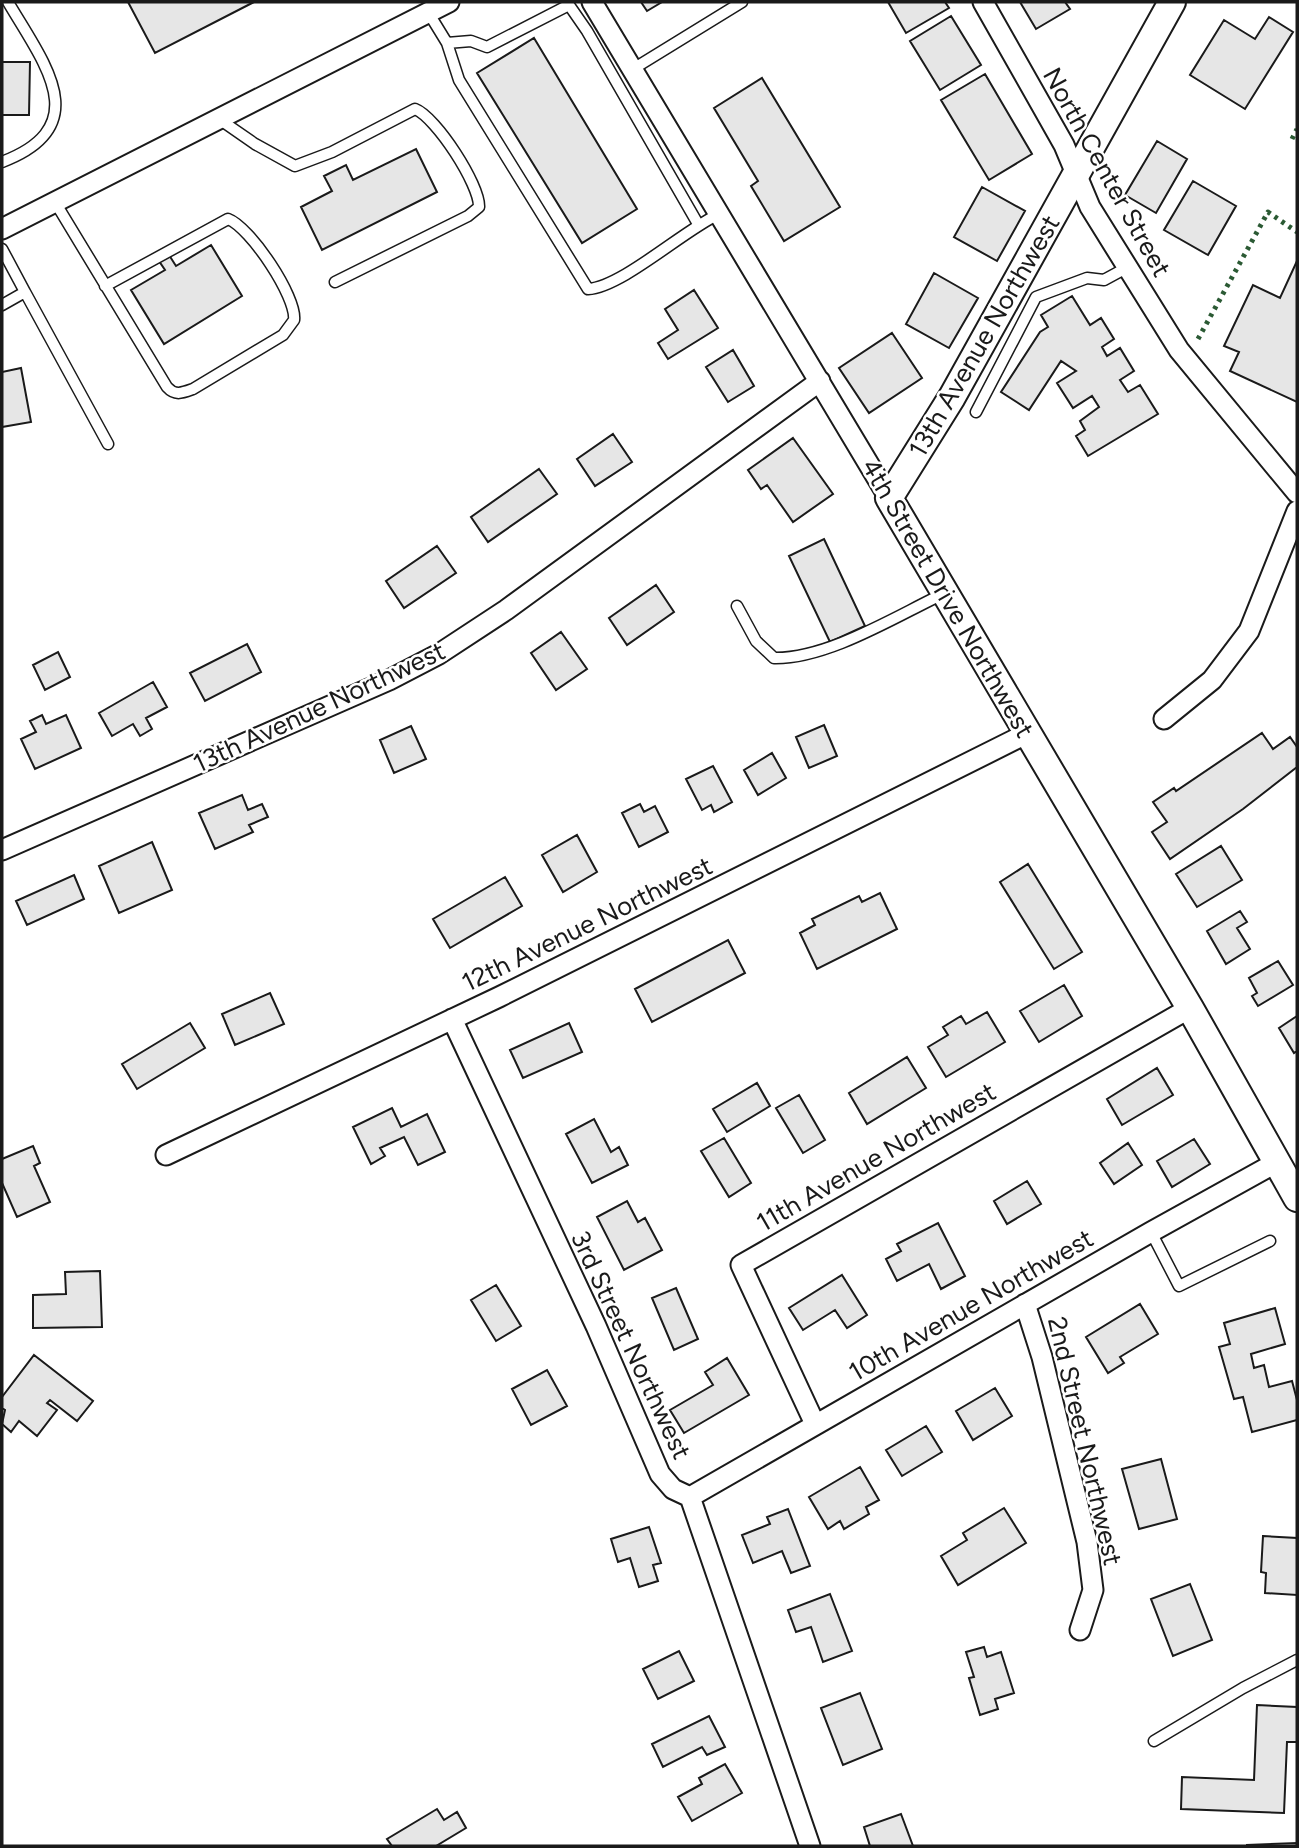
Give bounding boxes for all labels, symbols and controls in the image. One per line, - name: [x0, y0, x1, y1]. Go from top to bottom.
- street label: North Center Street: [1036, 62, 1178, 282]
- street label: 13th Avenue Northwest: [902, 209, 1067, 463]
- street label: 4th Street Drive Northwest: [855, 453, 1041, 743]
- street label: 13th Avenue Northwest: [188, 634, 450, 779]
- street label: 12th Avenue Northwest: [457, 849, 718, 999]
- street label: 11th Avenue Northwest: [751, 1075, 1001, 1239]
- street label: 10th Avenue Northwest: [843, 1222, 1099, 1388]
- street label: 3rd Street Northwest: [564, 1226, 698, 1464]
- street label: 2nd Street Northwest: [1041, 1314, 1129, 1569]

